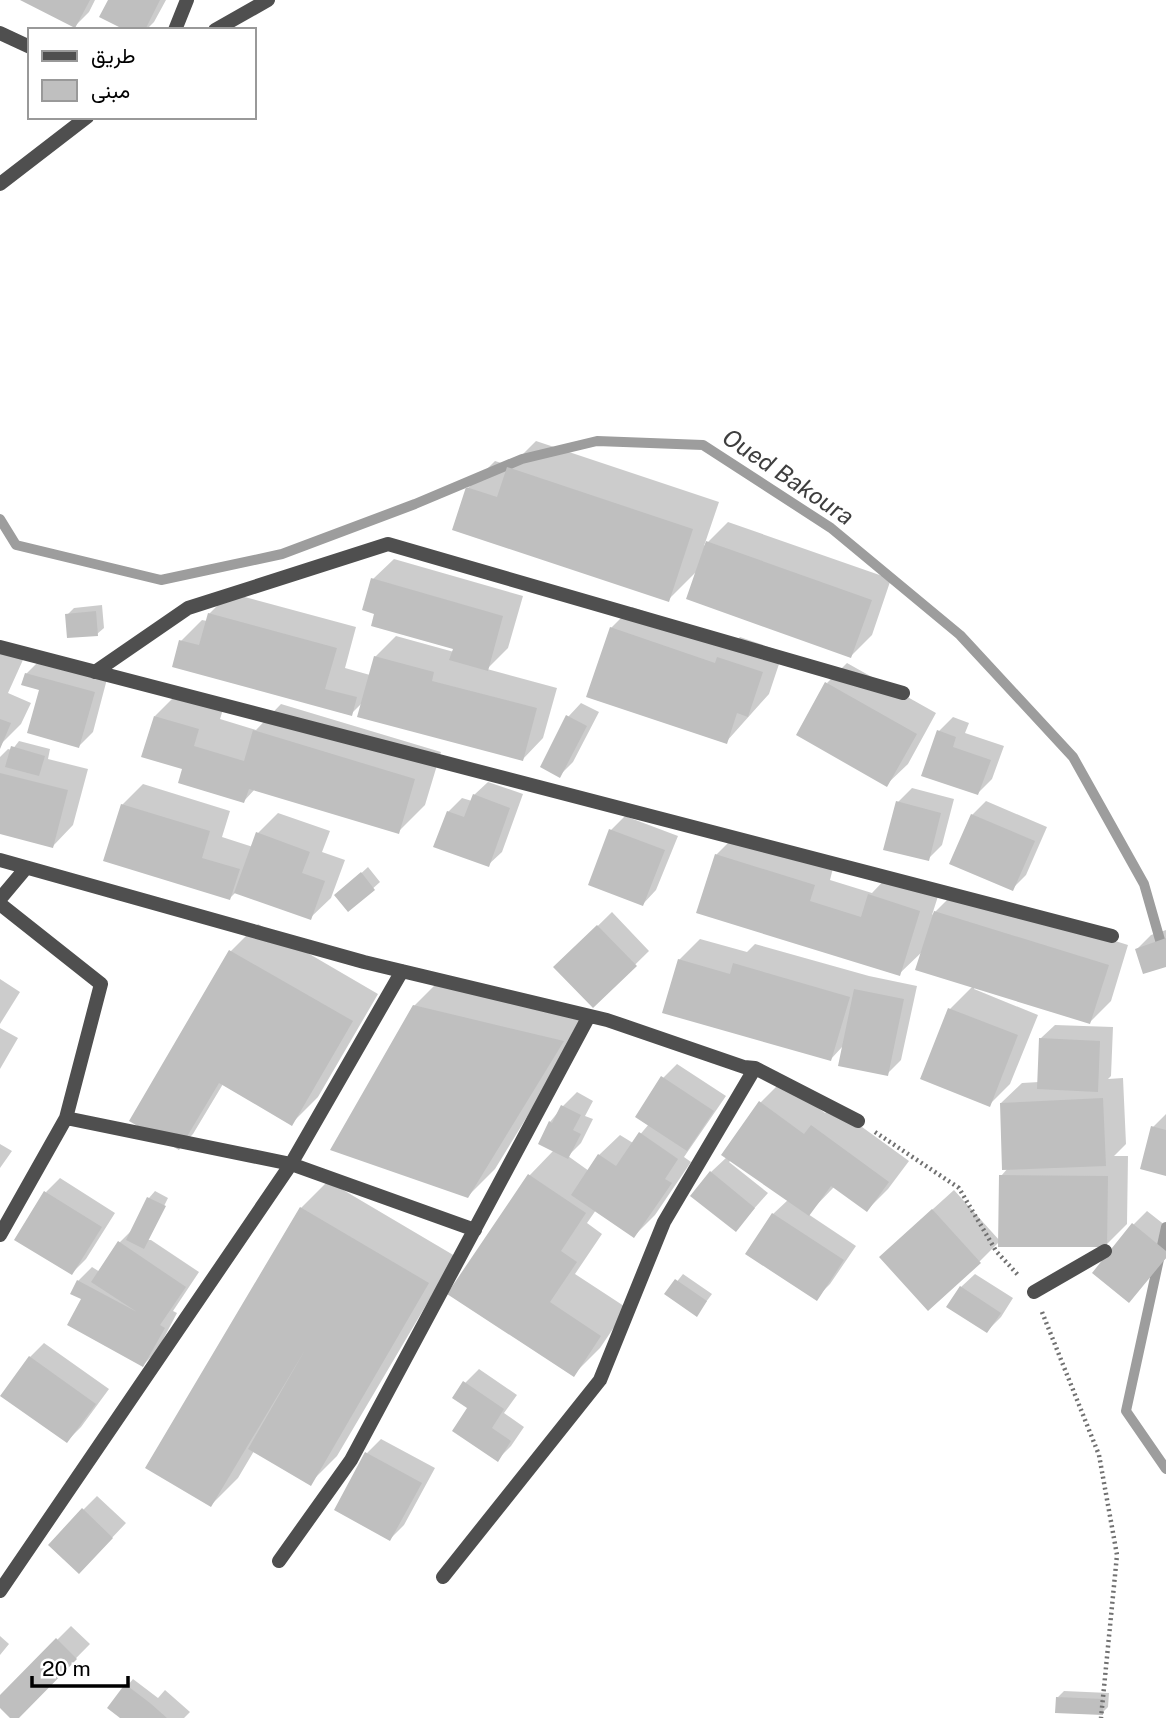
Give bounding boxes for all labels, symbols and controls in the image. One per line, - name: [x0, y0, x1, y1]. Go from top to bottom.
- legend: [28, 28, 256, 119]
- text: طريق: [91, 43, 136, 69]
- text: مبنى: [91, 78, 130, 103]
- water label: Oued Bakoura: [718, 422, 859, 530]
- scale bar: [32, 1644, 128, 1688]
- text: 20 m: [42, 1656, 91, 1681]

